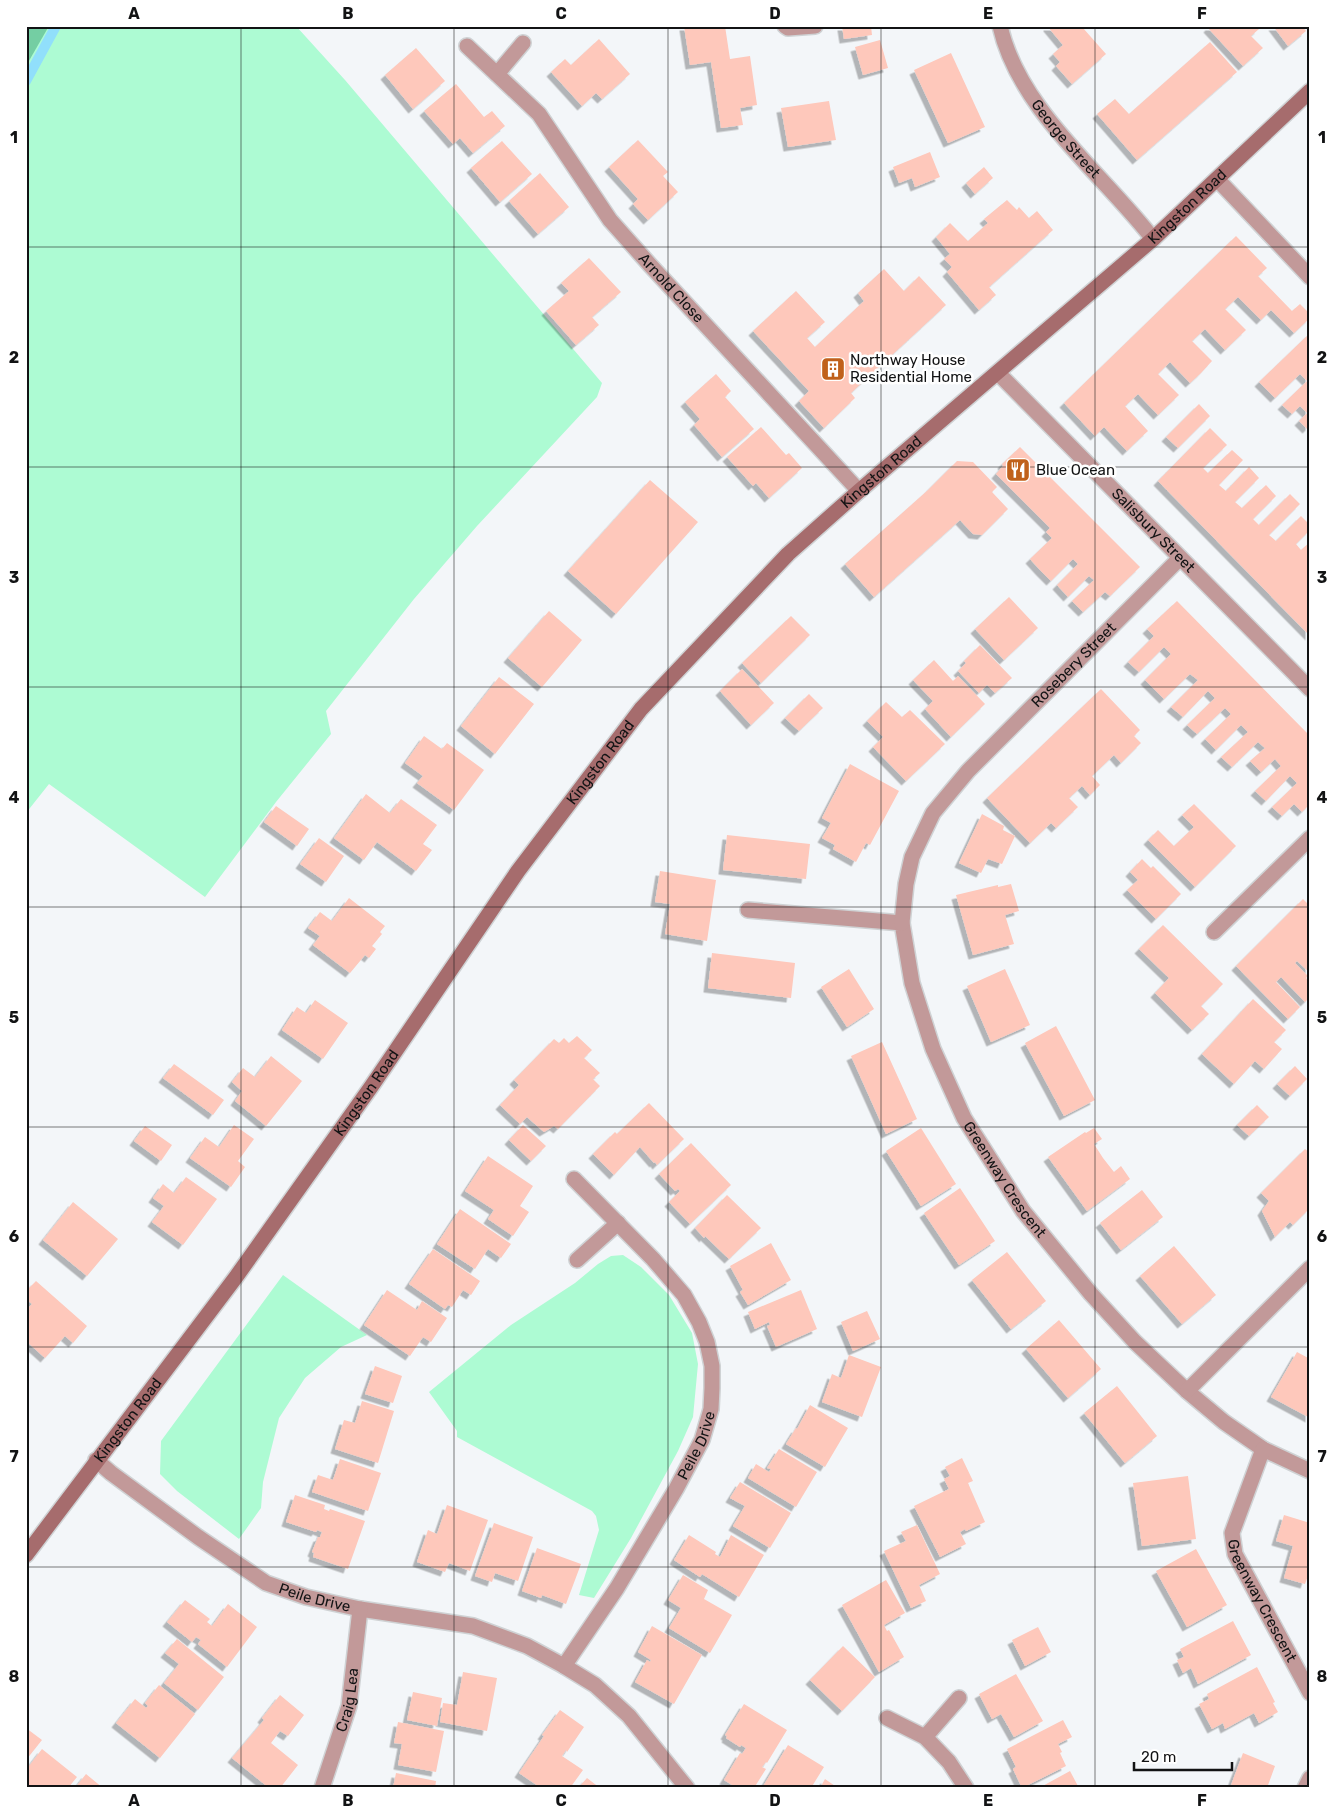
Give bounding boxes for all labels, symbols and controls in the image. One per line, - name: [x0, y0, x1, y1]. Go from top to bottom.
- text: A: [128, 4, 140, 23]
- text: B: [342, 4, 354, 23]
- text: C: [555, 4, 567, 23]
- text: D: [769, 4, 781, 23]
- text: E: [983, 4, 993, 23]
- text: F: [1197, 4, 1207, 23]
- street label: George Street: [1028, 96, 1104, 182]
- text: 1: [10, 128, 18, 147]
- text: 1: [1318, 128, 1326, 147]
- street label: Kingston Road: [1144, 165, 1230, 248]
- street label: Arnold Close: [635, 249, 708, 326]
- text: 2: [9, 348, 19, 367]
- text: 2: [1317, 348, 1327, 367]
- place label: Northway House Residential Home: [850, 351, 972, 386]
- building icon: Northway House Residential Home: [820, 356, 846, 382]
- street label: Kingston Road: [837, 432, 926, 512]
- restaurant icon: Blue Ocean: [1005, 457, 1031, 483]
- place label: Blue Ocean: [1036, 461, 1115, 479]
- street label: Salisbury Street: [1108, 484, 1199, 576]
- text: 3: [9, 568, 19, 587]
- text: 3: [1317, 568, 1327, 587]
- street label: Rosebery Street: [1028, 619, 1120, 711]
- street label: Kingston Road: [563, 717, 638, 808]
- text: 4: [9, 788, 20, 807]
- text: 4: [1317, 788, 1328, 807]
- text: 5: [9, 1008, 19, 1027]
- text: 5: [1317, 1008, 1327, 1027]
- street label: Kingston Road: [330, 1046, 403, 1140]
- street label: Greenway Crescent: [959, 1118, 1050, 1241]
- text: 6: [9, 1227, 19, 1246]
- text: 6: [1317, 1227, 1327, 1246]
- street label: Kingston Road: [90, 1374, 166, 1466]
- street label: Peile Drive: [674, 1409, 719, 1483]
- text: 7: [9, 1447, 19, 1466]
- text: 7: [1317, 1447, 1327, 1466]
- street label: Greenway Crescent: [1224, 1538, 1301, 1665]
- street label: Peile Drive: [277, 1579, 352, 1616]
- text: 8: [9, 1667, 20, 1686]
- street label: Craig Lea: [332, 1667, 362, 1734]
- text: 8: [1317, 1667, 1328, 1686]
- scale bar: [1134, 1739, 1231, 1771]
- text: 20 m: [1141, 1748, 1176, 1766]
- text: A: [128, 1791, 140, 1810]
- text: B: [342, 1791, 354, 1810]
- text: C: [555, 1791, 567, 1810]
- text: D: [769, 1791, 781, 1810]
- text: E: [983, 1791, 993, 1810]
- text: F: [1197, 1791, 1207, 1810]

